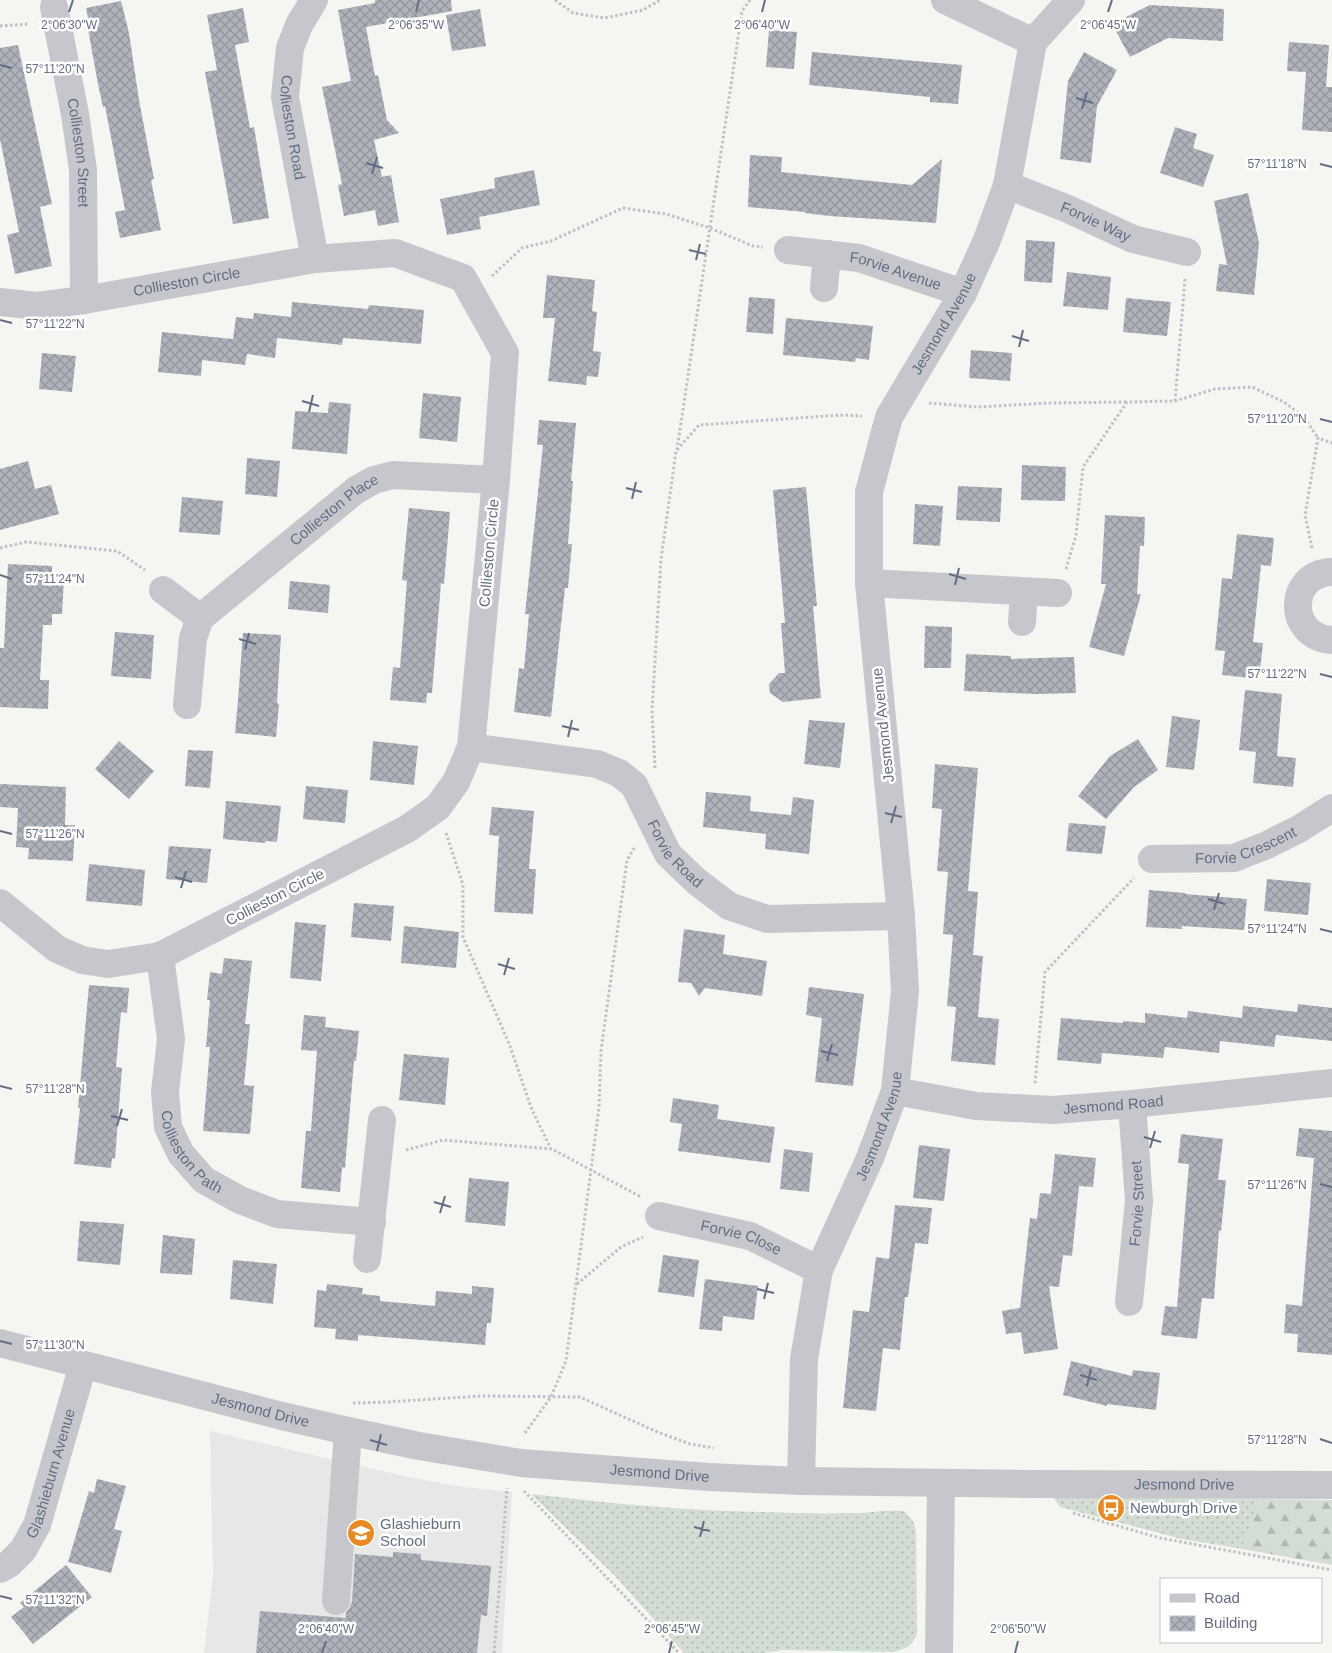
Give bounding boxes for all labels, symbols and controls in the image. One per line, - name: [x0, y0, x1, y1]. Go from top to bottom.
- text: 2°06'30"W: [41, 18, 98, 32]
- text: 2°06'35"W: [388, 18, 445, 32]
- text: 2°06'40"W: [734, 18, 791, 32]
- text: 2°06'45"W: [1080, 18, 1137, 32]
- text: 57°11'20"N: [25, 62, 85, 76]
- street label: Collieston Road: [277, 74, 309, 181]
- street label: Collieston Street: [64, 96, 92, 208]
- text: 57°11'18"N: [1247, 157, 1307, 171]
- street label: Forvie Way: [1058, 198, 1134, 245]
- street label: Forvie Avenue: [849, 248, 944, 293]
- street label: Collieston Circle: [132, 263, 242, 299]
- street label: Jesmond Avenue: [907, 270, 979, 377]
- text: 57°11'22"N: [25, 317, 85, 331]
- text: 57°11'20"N: [1247, 412, 1307, 426]
- street label: Collieston Place: [286, 470, 381, 549]
- street label: Collieston Circle: [475, 498, 502, 608]
- text: 57°11'24"N: [25, 572, 85, 586]
- street label: Jesmond Avenue: [868, 667, 897, 783]
- text: 57°11'22"N: [1247, 667, 1307, 681]
- street label: Forvie Road: [645, 817, 706, 891]
- street label: Forvie Crescent: [1195, 822, 1299, 866]
- text: 57°11'26"N: [25, 827, 85, 841]
- street label: Collieston Circle: [223, 864, 327, 929]
- text: 57°11'24"N: [1247, 922, 1307, 936]
- street label: Jesmond Avenue: [852, 1071, 905, 1183]
- text: 57°11'28"N: [25, 1082, 85, 1096]
- street label: Jesmond Road: [1062, 1092, 1164, 1117]
- street label: Collieston Path: [159, 1110, 226, 1197]
- street label: Forvie Street: [1126, 1159, 1147, 1247]
- text: 57°11'26"N: [1247, 1178, 1307, 1192]
- street label: Forvie Close: [699, 1216, 784, 1258]
- text: 57°11'30"N: [25, 1338, 85, 1352]
- street label: Jesmond Drive: [210, 1389, 311, 1430]
- street label: Glashieburn Avenue: [22, 1407, 78, 1541]
- text: 57°11'28"N: [1247, 1433, 1307, 1447]
- street label: Jesmond Drive: [609, 1461, 710, 1485]
- street label: Jesmond Drive: [1134, 1475, 1234, 1493]
- bus stop icon: Newburgh Drive: [1096, 1493, 1126, 1523]
- place label: Newburgh Drive: [1130, 1499, 1238, 1516]
- place label: Glashieburn School: [380, 1515, 461, 1549]
- school or university icon: Glashieburn School: [346, 1518, 376, 1548]
- legend: [1160, 1578, 1322, 1643]
- text: Road: [1204, 1589, 1240, 1606]
- text: 57°11'32"N: [25, 1593, 85, 1607]
- text: Building: [1204, 1614, 1257, 1631]
- text: 2°06'40"W: [298, 1622, 355, 1636]
- text: 2°06'45"W: [644, 1622, 701, 1636]
- text: 2°06'50"W: [990, 1622, 1047, 1636]

